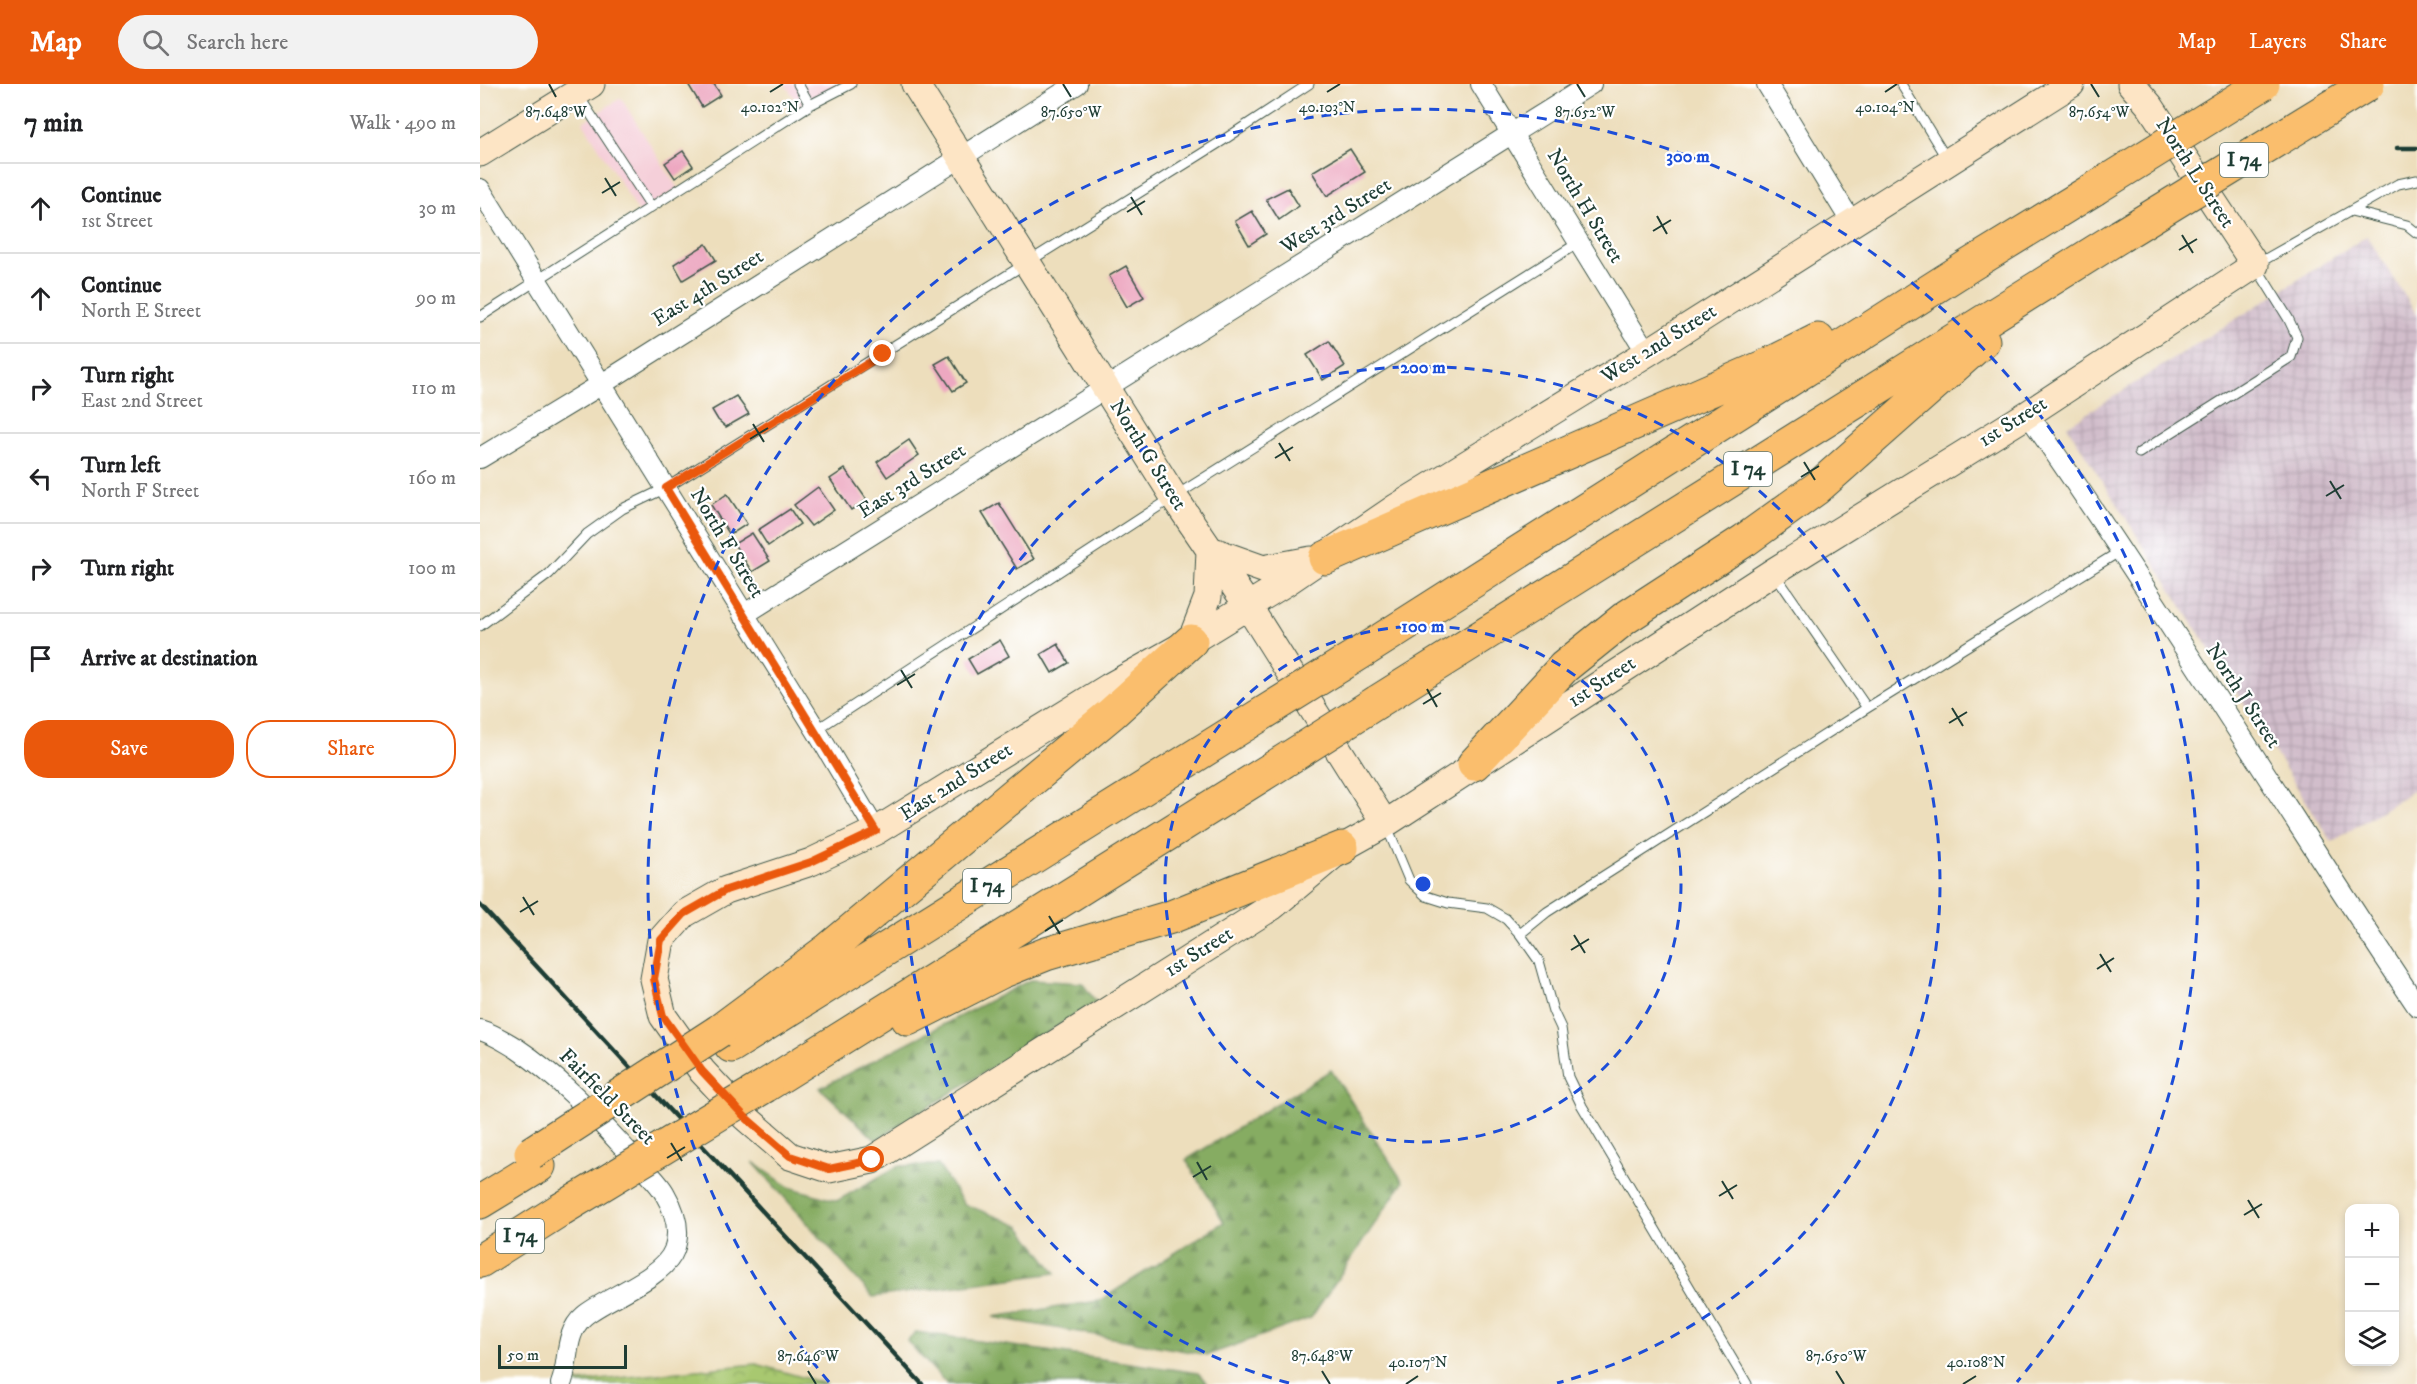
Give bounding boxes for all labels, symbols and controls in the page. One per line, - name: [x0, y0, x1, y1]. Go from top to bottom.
- search box: [118, 15, 538, 69]
- text: Map: [30, 25, 82, 60]
- icon: search: [139, 26, 172, 59]
- text: Search here: [187, 29, 288, 56]
- text: Map: [2177, 29, 2216, 55]
- text: Layers: [2249, 29, 2307, 55]
- text: Share: [2340, 29, 2387, 55]
- text: 40.102°N: [741, 98, 799, 117]
- text: 40.103°N: [1299, 98, 1355, 117]
- text: 40.104°N: [1855, 98, 1915, 117]
- text: 87.648°W: [525, 103, 587, 122]
- text: 87.650°W: [1041, 103, 1102, 122]
- text: 87.652°W: [1555, 103, 1615, 122]
- text: 87.654°W: [2069, 103, 2130, 122]
- text: 7 min: [24, 107, 83, 140]
- text: Walk · 490 m: [349, 111, 456, 136]
- street label: North L Street: [2150, 113, 2240, 233]
- road number: I 74: [2220, 143, 2268, 177]
- street label: North H Street: [1541, 144, 1629, 268]
- text: 300 m: [1666, 146, 1710, 168]
- street label: West 3rd Street: [1275, 172, 1396, 261]
- text: Continue: [81, 182, 162, 209]
- icon: ahead: [24, 192, 57, 225]
- text: 30 m: [418, 196, 456, 221]
- text: 1st Street: [81, 209, 153, 234]
- street label: East 4th Street: [648, 243, 769, 332]
- text: Continue: [81, 272, 162, 299]
- icon: ahead: [24, 282, 57, 315]
- text: 90 m: [416, 286, 456, 311]
- street label: West 2nd Street: [1596, 298, 1722, 390]
- text: North E Street: [81, 299, 201, 324]
- route end: [869, 340, 895, 366]
- text: 200 m: [1400, 357, 1446, 379]
- text: Turn right: [81, 362, 174, 389]
- icon: right: [24, 372, 57, 405]
- text: 110 m: [411, 376, 456, 401]
- text: East 2nd Street: [81, 389, 203, 414]
- street label: 1st Street: [1974, 391, 2052, 453]
- street label: North G Street: [1104, 395, 1193, 515]
- street label: East 3rd Street: [853, 437, 971, 524]
- text: Turn left: [81, 452, 161, 479]
- road number: I 74: [1724, 452, 1772, 486]
- icon: left: [24, 462, 57, 495]
- text: 160 m: [408, 466, 456, 491]
- text: North F Street: [81, 479, 199, 504]
- street label: North F Street: [684, 483, 770, 603]
- icon: right: [24, 552, 57, 585]
- text: Turn right: [81, 555, 174, 582]
- text: 100 m: [408, 556, 456, 581]
- text: 100 m: [1401, 616, 1445, 638]
- street label: North J Street: [2200, 639, 2287, 753]
- icon: arrive: [24, 642, 57, 675]
- text: Arrive at destination: [81, 645, 258, 672]
- street label: 1st Street: [1563, 650, 1641, 713]
- button: Save: [24, 720, 234, 778]
- button: Share: [246, 720, 456, 778]
- street label: East 2nd Street: [895, 737, 1017, 827]
- road number: I 74: [963, 869, 1011, 903]
- centre of rings: [1413, 874, 1433, 894]
- street label: 1st Street: [1160, 921, 1238, 983]
- street label: Fairfield Street: [553, 1043, 661, 1151]
- route start: [858, 1146, 884, 1172]
- map controls: [2345, 1204, 2399, 1366]
- button: +: [2345, 1204, 2399, 1258]
- road number: I 74: [496, 1219, 544, 1253]
- button: −: [2345, 1258, 2399, 1312]
- button: layers: [2345, 1312, 2399, 1366]
- scale bar: [498, 1342, 627, 1370]
- text: 50 m: [507, 1345, 539, 1365]
- text: 87.646°W: [777, 1347, 839, 1366]
- text: 87.648°W: [1291, 1347, 1353, 1366]
- text: 87.650°W: [1806, 1347, 1867, 1366]
- text: 40.107°N: [1389, 1353, 1447, 1372]
- text: 40.108°N: [1947, 1353, 2005, 1372]

